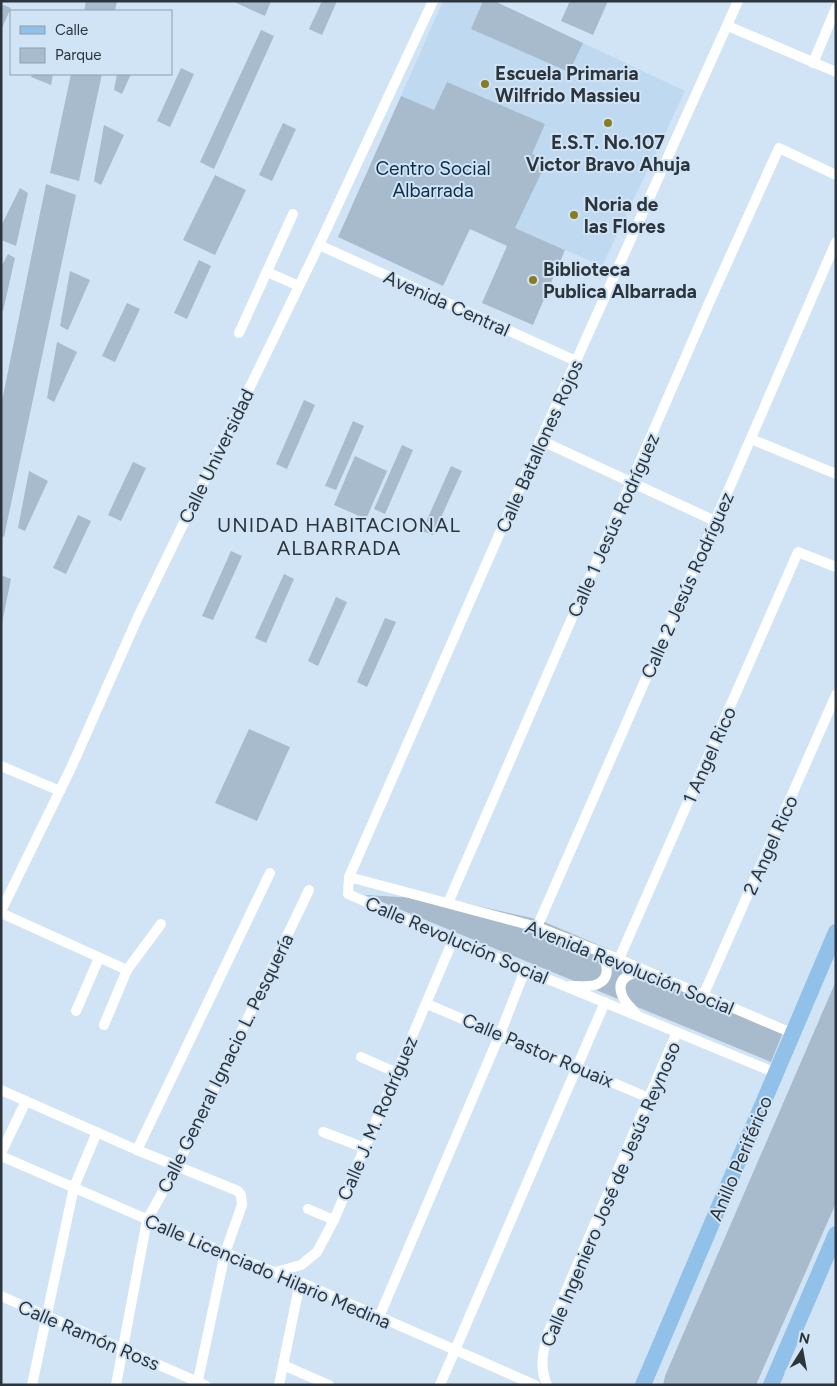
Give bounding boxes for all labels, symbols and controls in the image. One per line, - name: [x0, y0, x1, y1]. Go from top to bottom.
- legend: [10, 10, 172, 75]
- text: Calle: [55, 21, 88, 39]
- text: Parque: [55, 46, 102, 64]
- place label: Escuela Primaria Wilfrido Massieu: [495, 62, 640, 107]
- marker: Escuela Primaria Wilfrido Massieu: [479, 78, 491, 90]
- marker: E.S.T. No.107 Victor Bravo Ahuja: [602, 117, 614, 129]
- place label: E.S.T. No.107 Victor Bravo Ahuja: [526, 131, 690, 176]
- park label: Centro Social Albarrada: [375, 157, 491, 202]
- place label: Noria de las Flores: [584, 193, 665, 238]
- marker: Noria de las Flores: [568, 209, 580, 221]
- place label: Biblioteca Publica Albarrada: [543, 258, 697, 303]
- street label: Avenida Central: [380, 265, 513, 341]
- marker: Biblioteca Publica Albarrada: [527, 274, 539, 286]
- street label: Calle Batallones Rojos: [491, 356, 588, 536]
- street label: Calle Universidad: [174, 385, 259, 527]
- street label: Calle 1 Jesús Rodríguez: [563, 430, 664, 621]
- street label: Calle 2 Jesús Rodríguez: [636, 488, 739, 682]
- district label: UNIDAD HABITACIONAL ALBARRADA: [217, 513, 461, 560]
- street label: 1 Angel Rico: [678, 703, 741, 807]
- street label: 2 Angel Rico: [738, 792, 803, 899]
- street label: Calle Revolución Social: [362, 891, 552, 989]
- street label: Avenida Revolución Social: [522, 915, 737, 1020]
- street label: Calle General Ignacio L. Pesquería: [153, 930, 298, 1197]
- street label: Calle Pastor Rouaix: [459, 1008, 617, 1093]
- street label: Calle J. M. Rodríguez: [332, 1033, 422, 1204]
- street label: Calle Ingeniero José de Jesús Reynoso: [536, 1038, 685, 1350]
- street label: Anillo Periférico: [704, 1092, 777, 1224]
- street label: Calle Licenciado Hilario Medina: [141, 1209, 394, 1334]
- street label: Calle Ramón Ross: [15, 1295, 163, 1376]
- north arrow: [777, 1326, 827, 1376]
- text: N: [797, 1329, 811, 1348]

